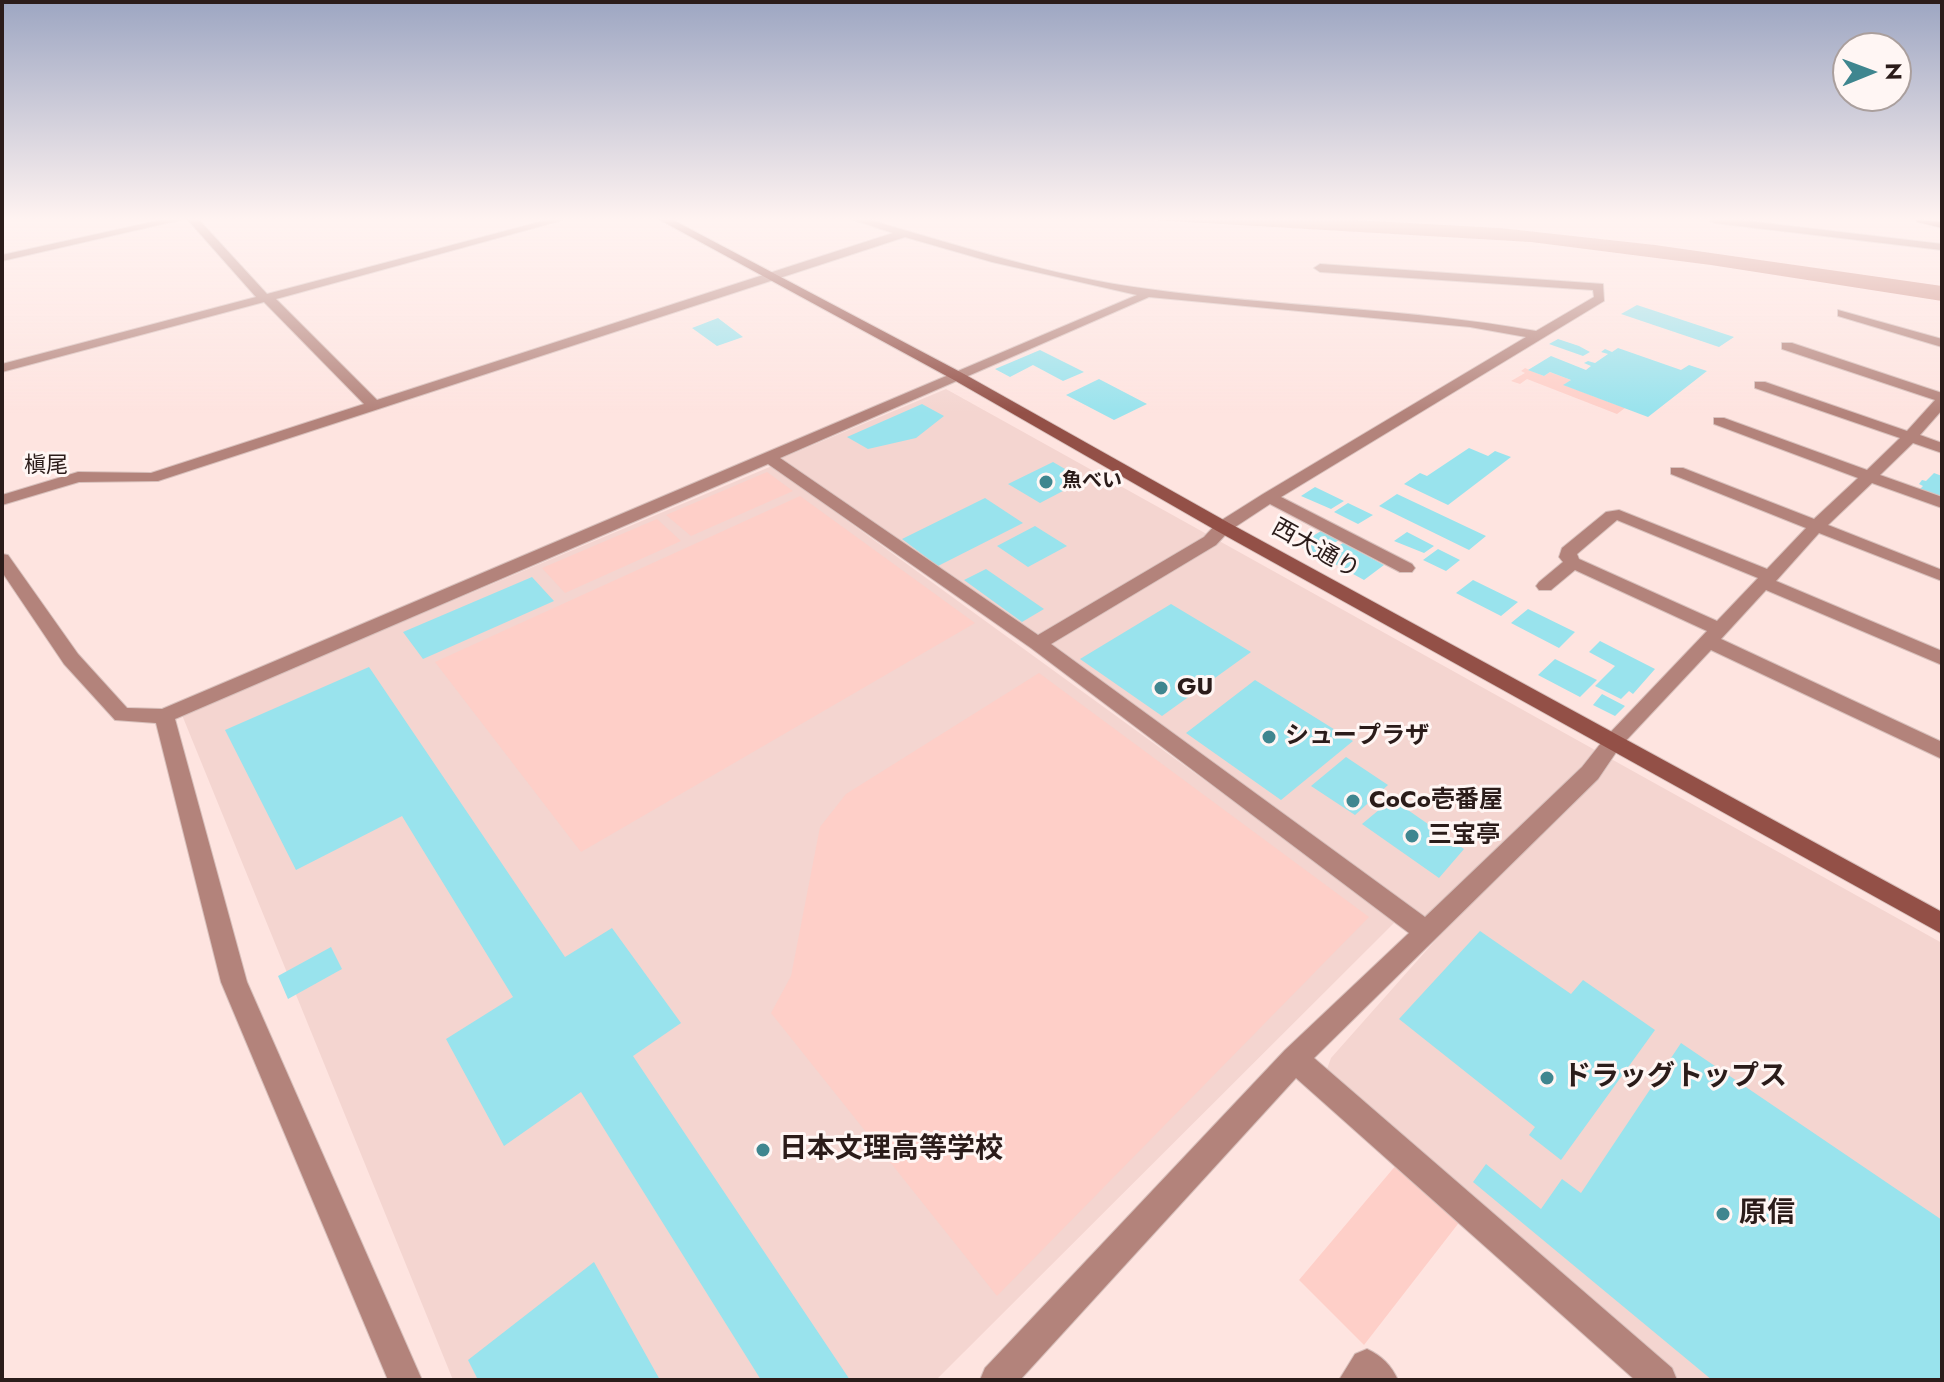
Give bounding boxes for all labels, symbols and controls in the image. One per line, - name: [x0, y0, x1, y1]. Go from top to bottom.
- north arrow: [1832, 32, 1912, 112]
- text: N: [1878, 63, 1910, 81]
- district label: 槇尾: [24, 454, 68, 480]
- place label: 魚べい: [1062, 470, 1122, 494]
- marker: 魚べい: [1037, 473, 1055, 491]
- street label: 西大通り: [1266, 514, 1364, 586]
- place label: GU: [1177, 674, 1213, 702]
- marker: GU: [1152, 679, 1170, 697]
- place label: シュープラザ: [1285, 723, 1429, 751]
- marker: シュープラザ: [1260, 728, 1278, 746]
- place label: CoCo壱番屋: [1369, 787, 1503, 815]
- marker: CoCo壱番屋: [1344, 792, 1362, 810]
- place label: 三宝亭: [1428, 822, 1500, 850]
- marker: 三宝亭: [1403, 827, 1421, 845]
- place label: ドラッグトップス: [1563, 1061, 1787, 1095]
- marker: ドラッグトップス: [1538, 1069, 1556, 1087]
- place label: 日本文理高等学校: [779, 1133, 1003, 1167]
- marker: 日本文理高等学校: [754, 1141, 772, 1159]
- place label: 原信: [1739, 1197, 1795, 1231]
- marker: 原信: [1714, 1205, 1732, 1223]

